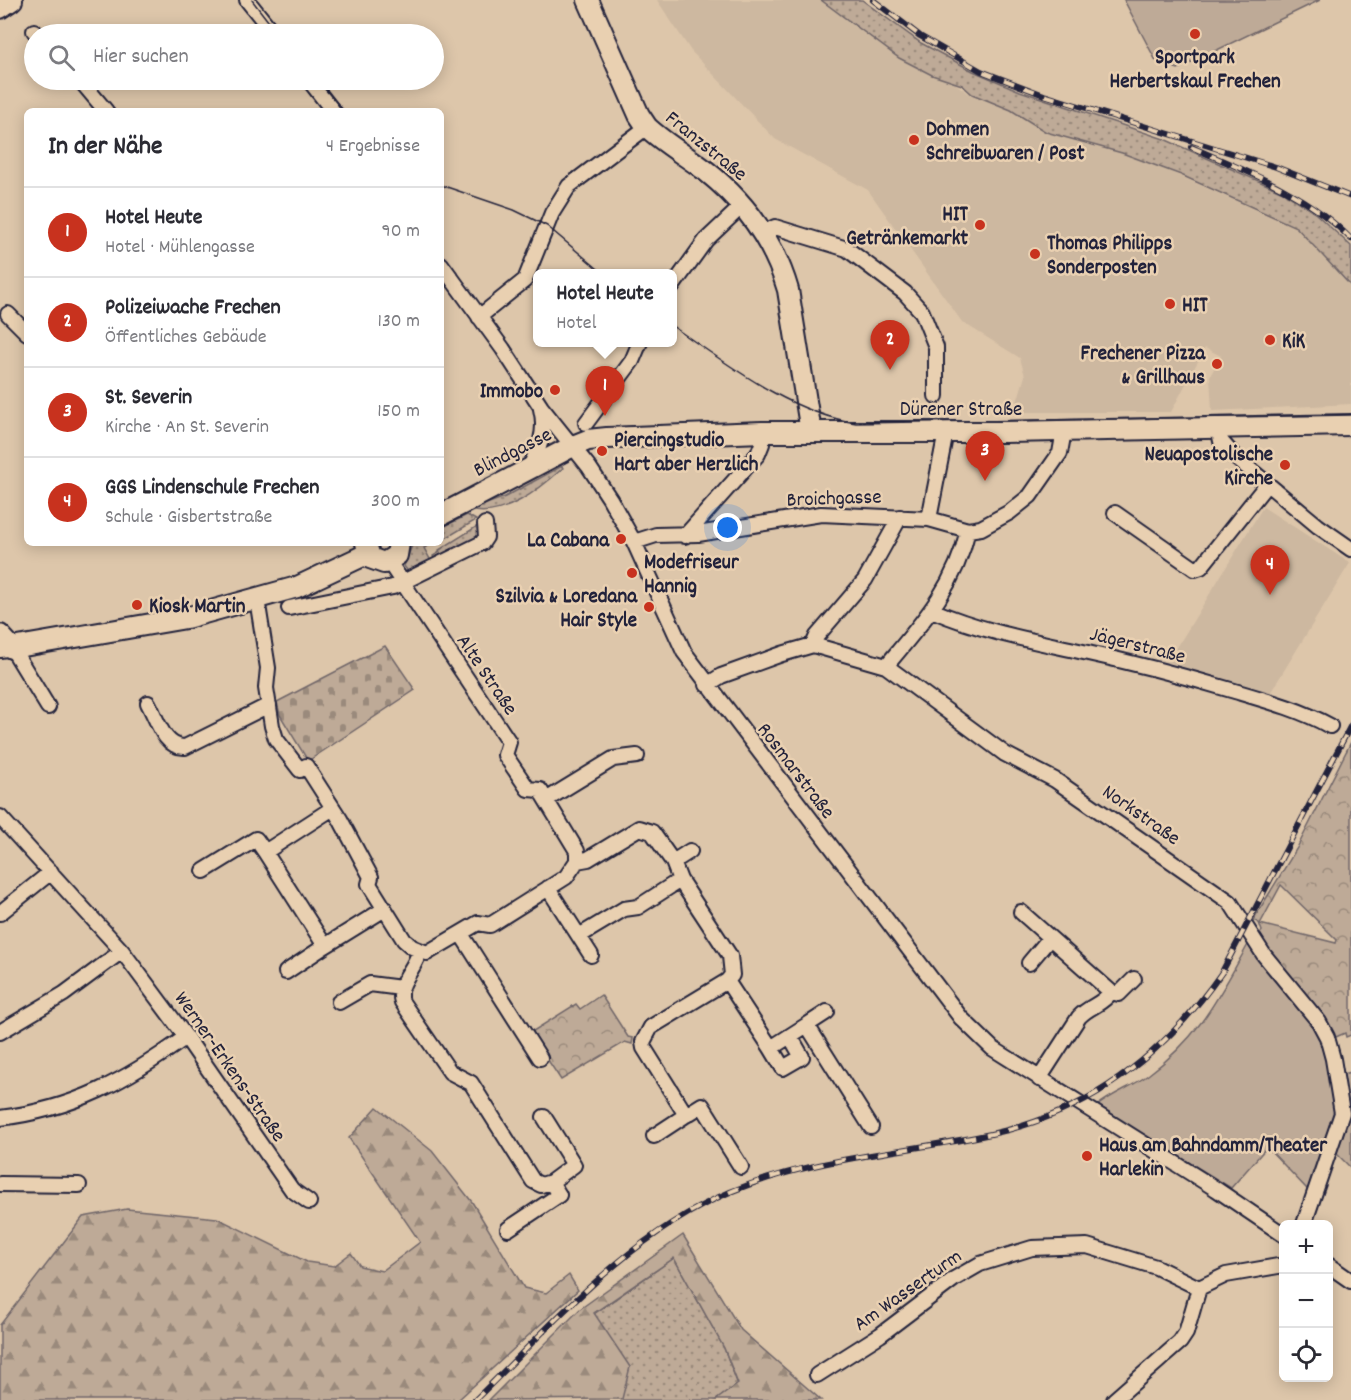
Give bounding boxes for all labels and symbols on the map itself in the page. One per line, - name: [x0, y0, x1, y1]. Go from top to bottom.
- marker: Sportpark Herbertskaul Frechen: [1188, 27, 1202, 41]
- place label: Sportpark Herbertskaul Frechen: [1109, 44, 1281, 98]
- street label: Franzstraße: [658, 105, 753, 190]
- place label: Dohmen Schreibwaren / Post: [926, 116, 1085, 170]
- marker: Dohmen Schreibwaren / Post: [907, 133, 921, 147]
- place label: HIT Getränkemarkt: [846, 201, 969, 255]
- marker: HIT Getränkemarkt: [973, 218, 987, 232]
- place label: Thomas Philipps Sonderposten: [1047, 230, 1172, 284]
- marker: Thomas Philipps Sonderposten: [1028, 247, 1042, 261]
- place label: HIT: [1182, 292, 1208, 322]
- marker: HIT: [1163, 297, 1177, 311]
- pin: 2: [870, 320, 910, 370]
- place label: KiK: [1282, 328, 1306, 358]
- marker: KiK: [1263, 333, 1277, 347]
- place label: Frechener Pizza & Grillhaus: [1081, 340, 1206, 394]
- marker: Frechener Pizza & Grillhaus: [1210, 357, 1224, 371]
- pin: 1: [586, 366, 624, 416]
- place label: Immobo: [480, 378, 543, 408]
- marker: Immobo: [548, 383, 562, 397]
- street label: Dürener Straße: [900, 396, 1022, 426]
- street label: Blindgasse: [469, 421, 558, 486]
- place label: Piercingstudio Hart aber Herzlich: [614, 427, 759, 481]
- pin: 3: [966, 432, 1004, 481]
- place label: Neuapostolische Kirche: [1145, 441, 1273, 495]
- marker: Piercingstudio Hart aber Herzlich: [595, 444, 609, 458]
- marker: Neuapostolische Kirche: [1278, 458, 1292, 472]
- street label: Broichgasse: [786, 483, 882, 517]
- your location: [713, 513, 742, 542]
- place label: La Cabana: [527, 527, 610, 557]
- marker: La Cabana: [614, 532, 628, 546]
- pin: 4: [1250, 546, 1290, 595]
- place label: Modefriseur Hannig: [644, 549, 740, 603]
- marker: Modefriseur Hannig: [625, 566, 639, 580]
- place label: Szilvia & Loredana Hair Style: [495, 583, 638, 637]
- place label: Kiosk Martin: [149, 593, 246, 623]
- marker: Kiosk Martin: [130, 598, 144, 612]
- marker: Szilvia & Loredana Hair Style: [642, 600, 656, 614]
- street label: Jägerstraße: [1086, 621, 1188, 673]
- street label: Alte Straße: [447, 629, 524, 722]
- street label: Rosmarstraße: [748, 717, 841, 826]
- street label: Norkstraße: [1095, 778, 1186, 854]
- street label: Werner-Erkens-Straße: [165, 986, 292, 1149]
- place label: Haus am Bahndamm/Theater Harlekin: [1099, 1132, 1328, 1186]
- marker: Haus am Bahndamm/Theater Harlekin: [1080, 1149, 1094, 1163]
- street label: Am Wasserturm: [848, 1243, 969, 1340]

